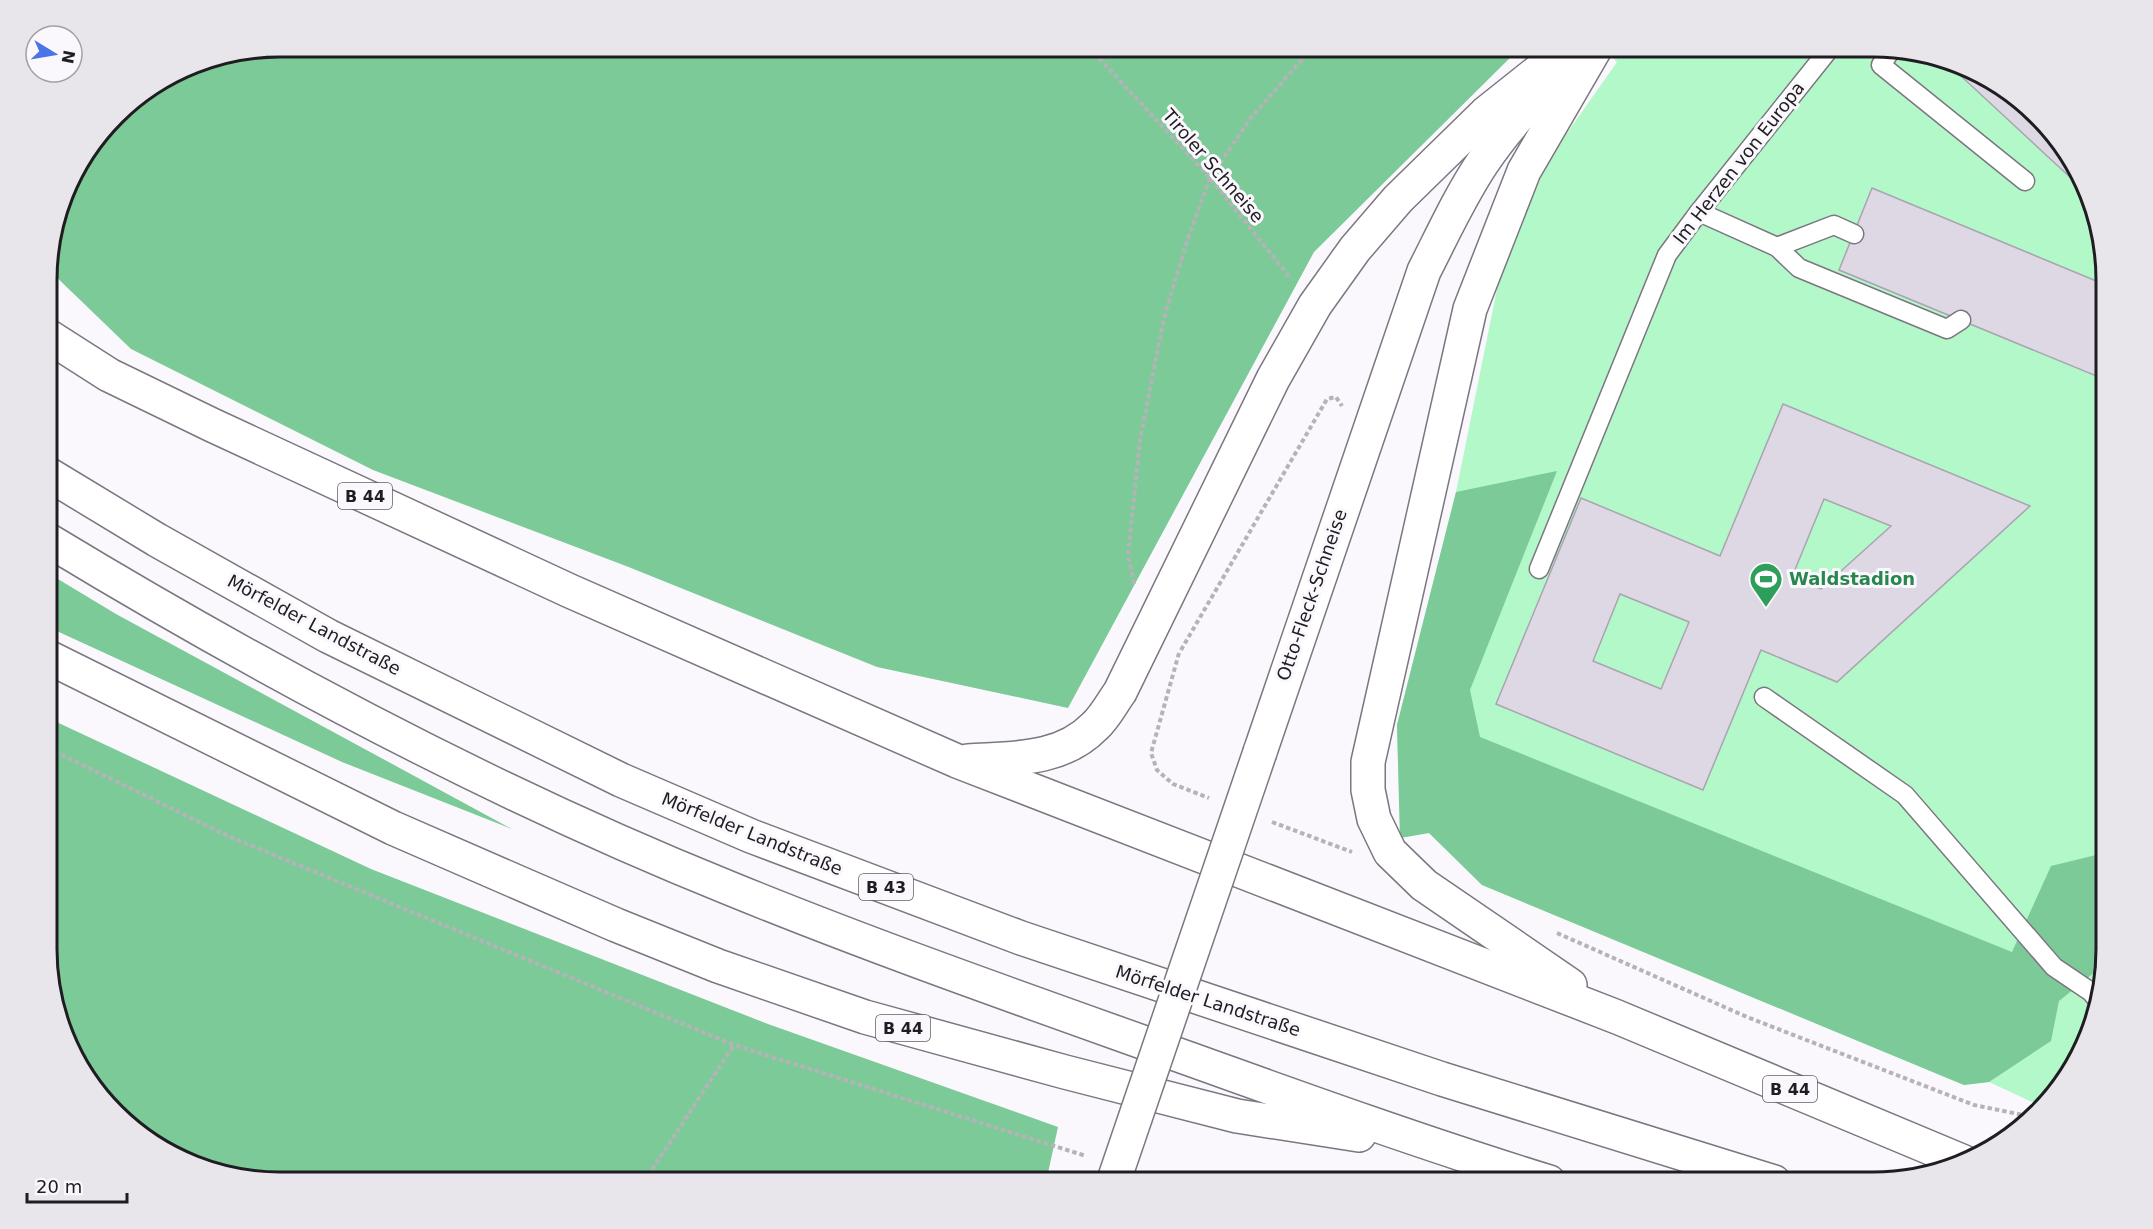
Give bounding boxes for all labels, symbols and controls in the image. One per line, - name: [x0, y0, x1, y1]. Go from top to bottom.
- north arrow: [24, 24, 84, 84]
- text: N: [58, 48, 79, 65]
- street label: Im Herzen von Europa: [1669, 77, 1809, 248]
- street label: Tiroler Schneise: [1158, 104, 1268, 227]
- road number: B 44: [338, 483, 392, 509]
- street label: Otto-Fleck-Schneise: [1272, 506, 1351, 683]
- sports icon: Waldstadion: [1748, 561, 1784, 608]
- place label: Waldstadion: [1789, 568, 1915, 589]
- street label: Mörfelder Landstraße: [224, 570, 404, 679]
- street label: Mörfelder Landstraße: [659, 788, 846, 879]
- road number: B 43: [859, 874, 913, 900]
- street label: Mörfelder Landstraße: [1113, 961, 1303, 1040]
- road number: B 44: [876, 1015, 930, 1041]
- road number: B 44: [1763, 1076, 1817, 1102]
- scale bar: [27, 1166, 128, 1204]
- text: 20 m: [36, 1176, 82, 1197]

